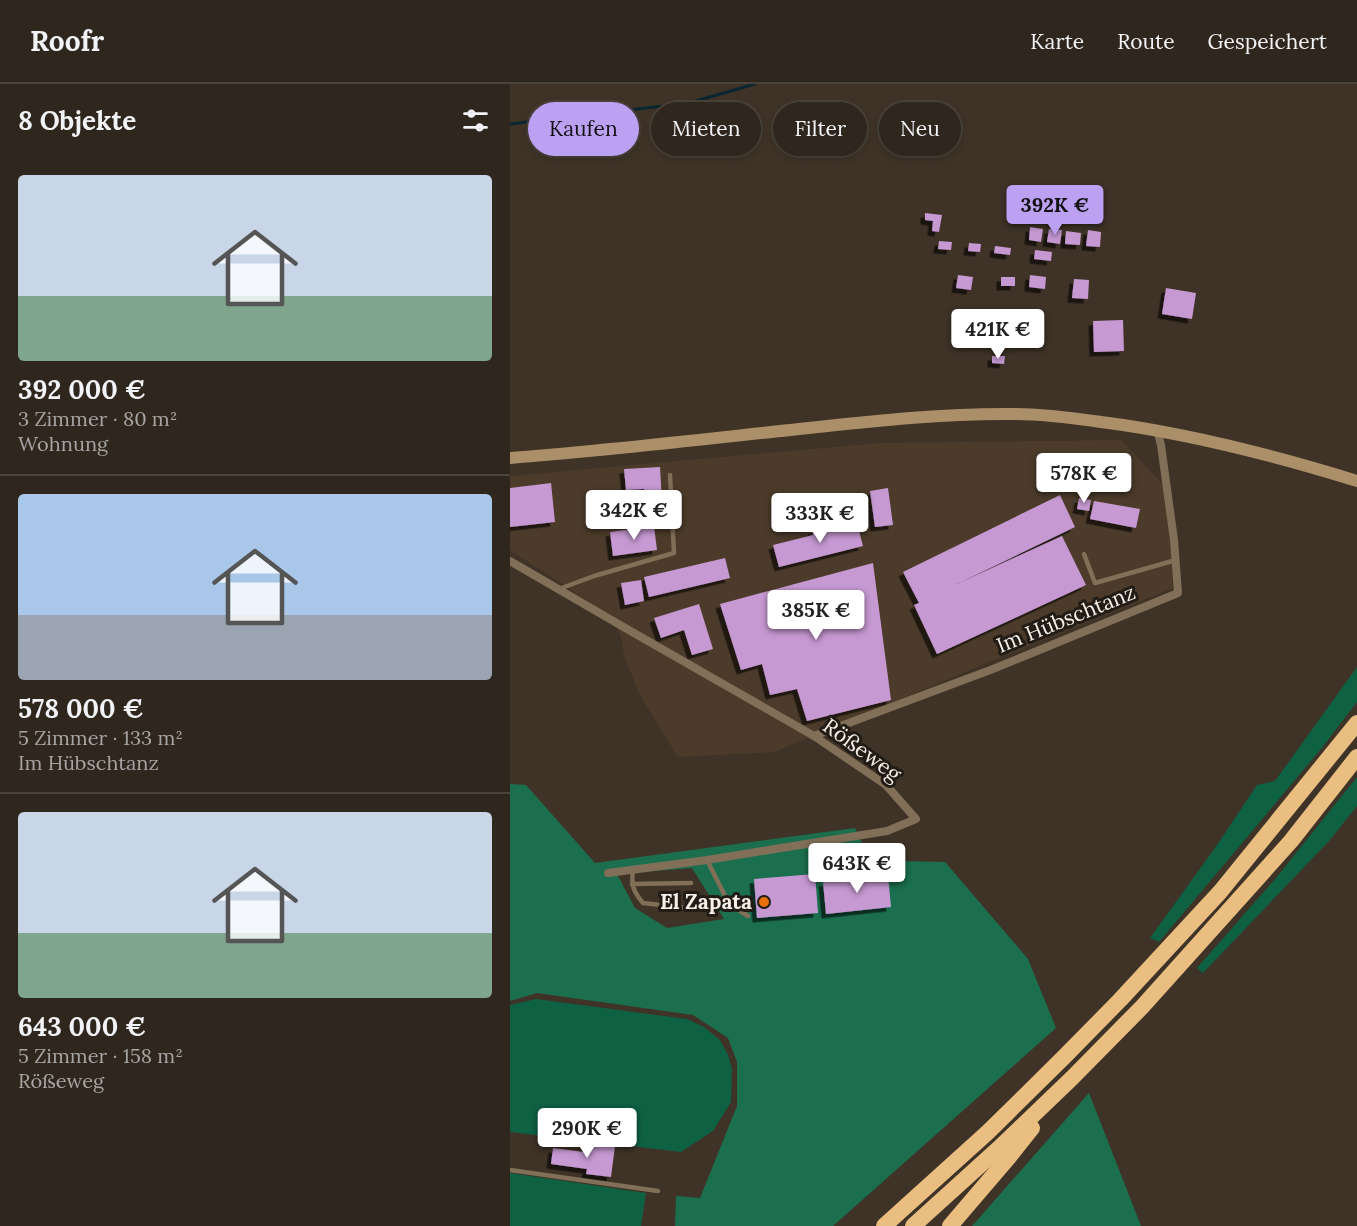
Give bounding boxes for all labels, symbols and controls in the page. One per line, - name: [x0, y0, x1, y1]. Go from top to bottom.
- text: Roofr: [30, 23, 104, 59]
- text: Karte: [1030, 28, 1084, 55]
- text: Route: [1117, 28, 1175, 55]
- text: Gespeichert: [1208, 28, 1327, 55]
- chip: Kaufen: [528, 102, 639, 156]
- chip: Mieten: [651, 102, 761, 156]
- chip: Filter: [773, 102, 867, 156]
- chip: Neu: [879, 102, 961, 156]
- text: 8 Objekte: [18, 104, 136, 137]
- icon: filters: [459, 104, 492, 137]
- pin: 392K €: [1006, 185, 1104, 236]
- text: 392K €: [1020, 192, 1090, 217]
- icon: home: [201, 214, 309, 322]
- pin: 421K €: [949, 309, 1047, 360]
- text: 421K €: [965, 316, 1031, 341]
- text: 392 000 €: [18, 373, 146, 406]
- text: 3 Zimmer · 80 m²: [18, 406, 177, 431]
- text: Wohnung: [18, 431, 108, 456]
- pin: 578K €: [1035, 453, 1133, 504]
- text: 578K €: [1050, 460, 1118, 485]
- pin: 342K €: [585, 490, 683, 541]
- pin: 333K €: [771, 493, 869, 544]
- text: 342K €: [600, 497, 668, 522]
- text: 333K €: [785, 500, 855, 525]
- icon: home: [201, 533, 309, 641]
- street label: Im Hübschtanz: [992, 578, 1139, 659]
- pin: 385K €: [767, 590, 865, 641]
- text: 385K €: [781, 597, 851, 622]
- text: 578 000 €: [18, 692, 143, 725]
- street label: Rößeweg: [818, 712, 907, 787]
- text: 5 Zimmer · 133 m²: [18, 725, 183, 750]
- text: Im Hübschtanz: [18, 750, 159, 775]
- pin: 643K €: [808, 843, 906, 894]
- text: 643K €: [822, 850, 892, 875]
- icon: home: [201, 851, 309, 959]
- place label: El Zapata: [660, 888, 752, 915]
- marker: El Zapata: [757, 895, 771, 909]
- text: 643 000 €: [18, 1010, 146, 1043]
- text: 5 Zimmer · 158 m²: [18, 1043, 183, 1068]
- text: Rößeweg: [18, 1068, 104, 1093]
- pin: 290K €: [538, 1108, 636, 1159]
- text: 290K €: [552, 1115, 622, 1140]

